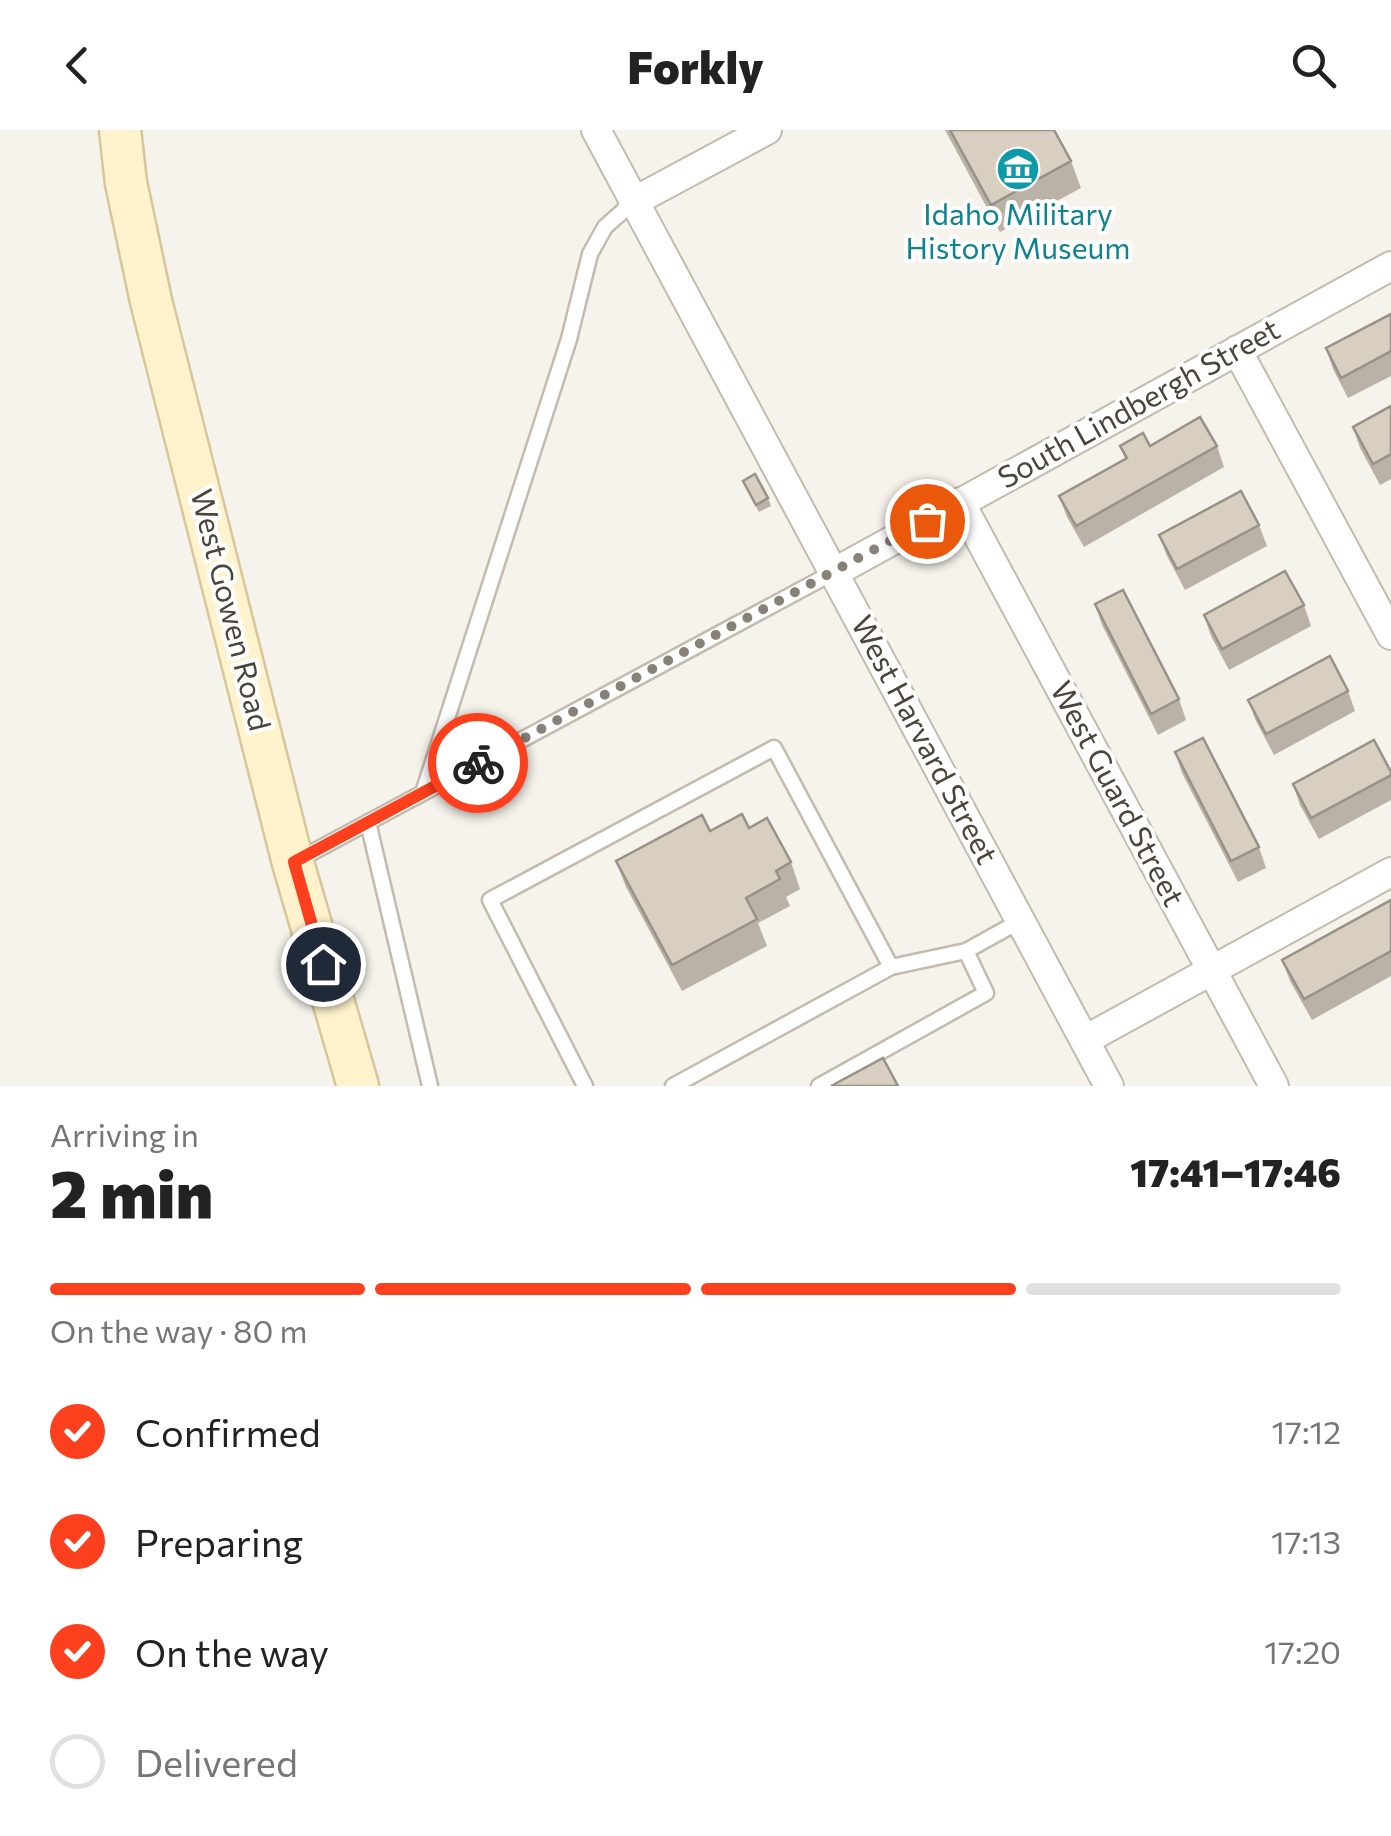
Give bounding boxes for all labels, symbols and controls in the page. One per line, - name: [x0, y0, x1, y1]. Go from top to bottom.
- icon: back: [50, 38, 105, 93]
- text: Forkly: [627, 38, 764, 93]
- icon: search: [1286, 38, 1341, 93]
- museum icon: Idaho Military History Museum: [995, 146, 1041, 192]
- place label: Idaho Military History Museum: [906, 194, 1130, 265]
- street label: South Lindbergh Street: [990, 309, 1285, 495]
- pin: [885, 479, 970, 564]
- street label: West Gowen Road: [185, 485, 280, 734]
- icon: bag: [900, 494, 955, 549]
- street label: West Harvard Street: [845, 608, 1007, 869]
- street label: West Guard Street: [1044, 674, 1194, 912]
- courier: [428, 713, 528, 813]
- icon: bike: [451, 736, 506, 791]
- pin: [281, 922, 366, 1007]
- icon: home: [296, 937, 351, 992]
- text: Arriving in: [50, 1114, 199, 1154]
- text: 17:41–17:46: [1130, 1148, 1341, 1195]
- text: 2 min: [50, 1152, 213, 1231]
- text: On the way · 80 m: [50, 1310, 307, 1350]
- icon: check: [50, 1404, 105, 1459]
- text: Confirmed: [135, 1408, 321, 1455]
- text: 17:12: [1271, 1411, 1341, 1451]
- icon: check: [50, 1514, 105, 1569]
- text: Preparing: [135, 1518, 303, 1565]
- text: 17:13: [1271, 1521, 1341, 1561]
- icon: check: [50, 1624, 105, 1679]
- text: On the way: [135, 1628, 329, 1675]
- text: 17:20: [1264, 1631, 1341, 1671]
- text: Delivered: [135, 1738, 298, 1785]

